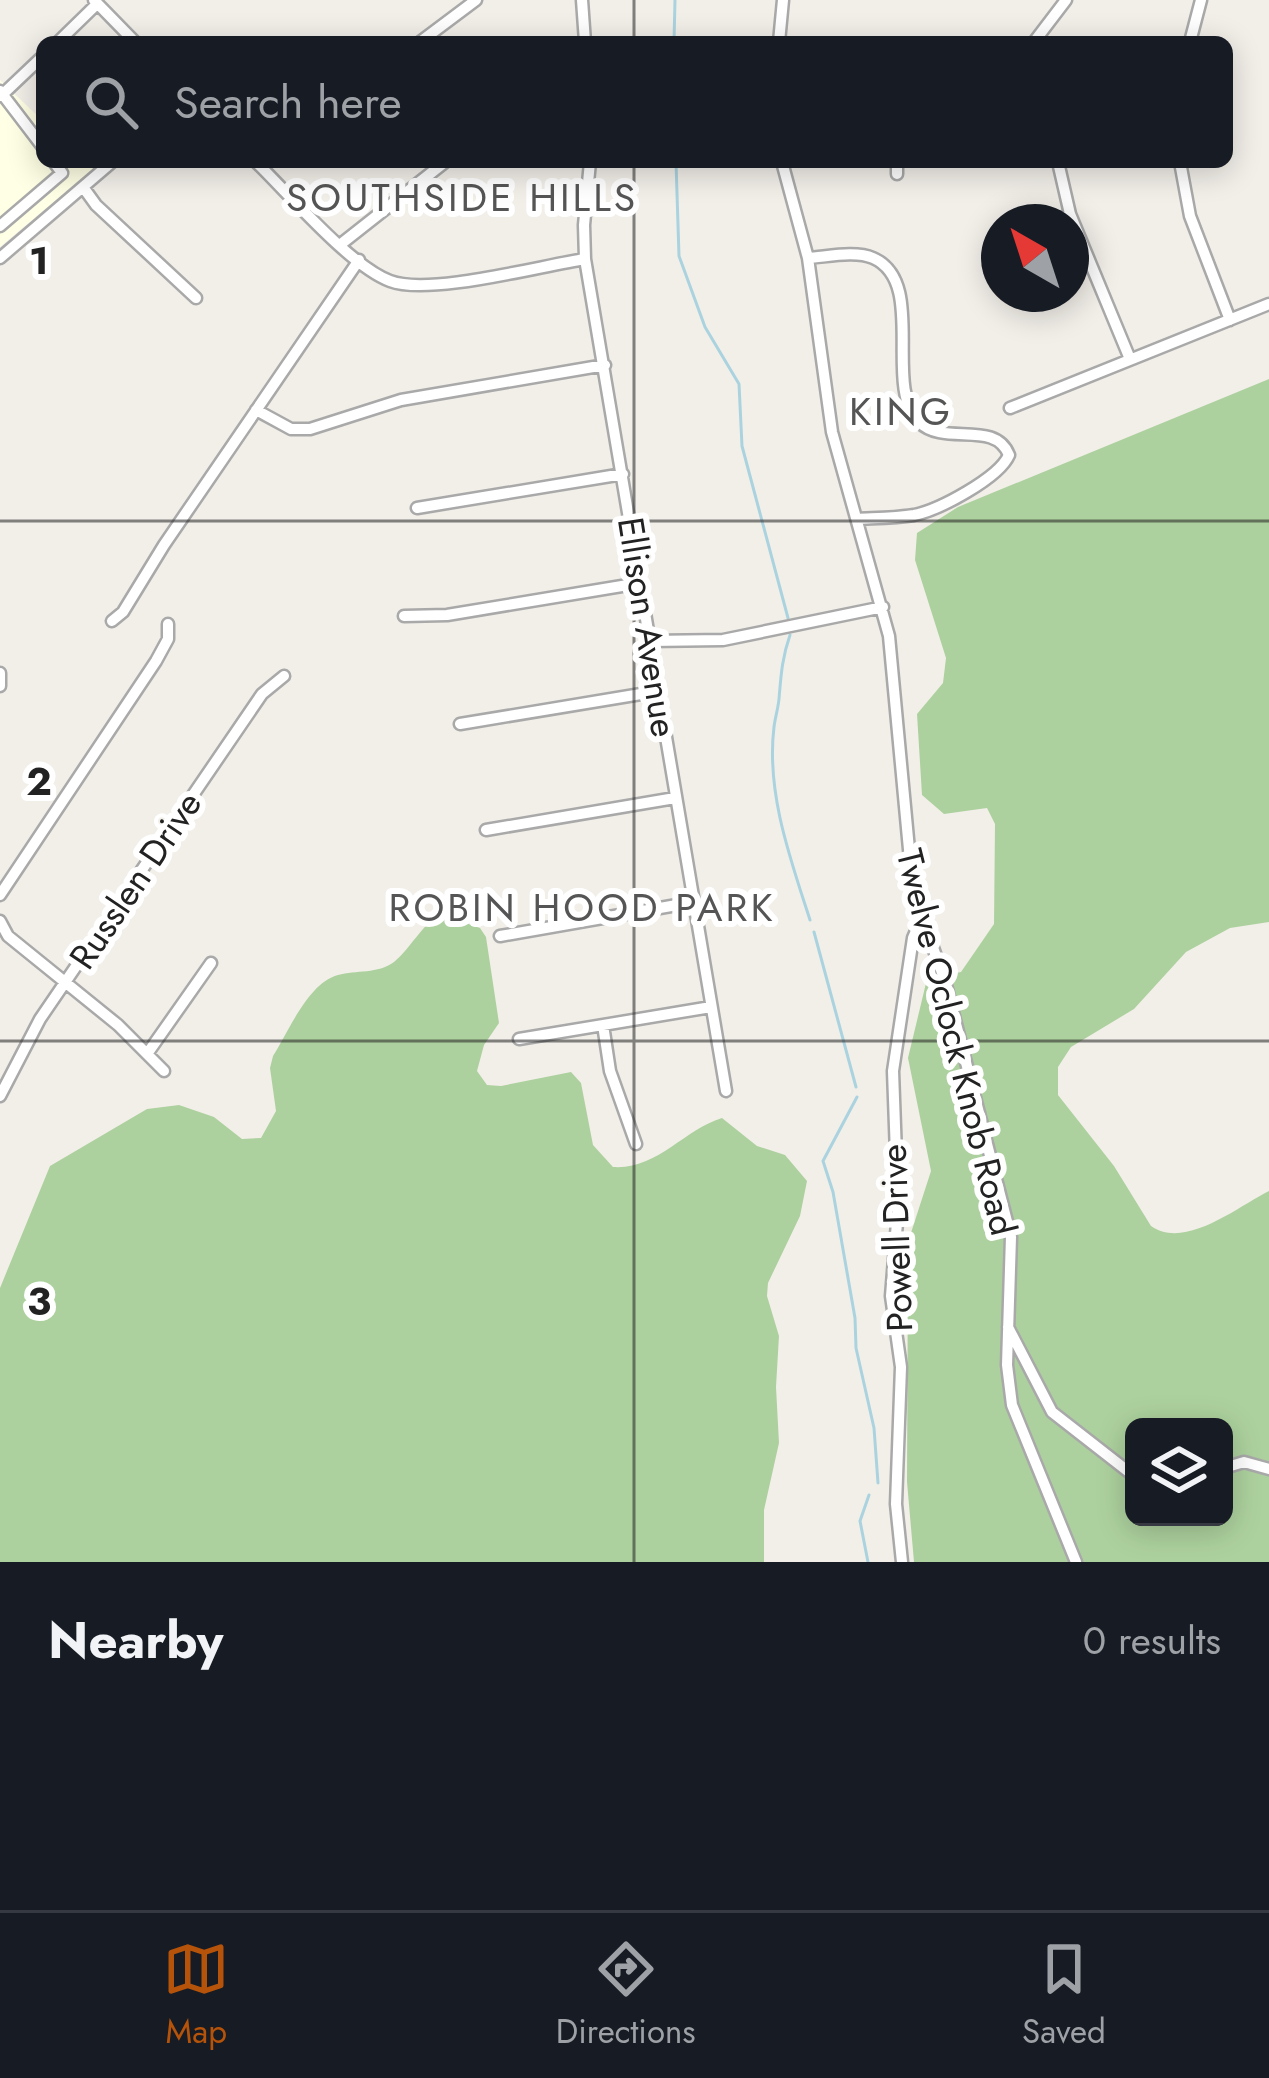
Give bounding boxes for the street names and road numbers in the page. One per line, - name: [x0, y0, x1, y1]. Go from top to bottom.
- street label: Ellison Avenue: [605, 513, 691, 741]
- street label: Russlen Drive: [56, 781, 214, 979]
- street label: Twelve Oclock Knob Road: [884, 843, 1030, 1241]
- street label: Powell Drive: [867, 1143, 925, 1333]

